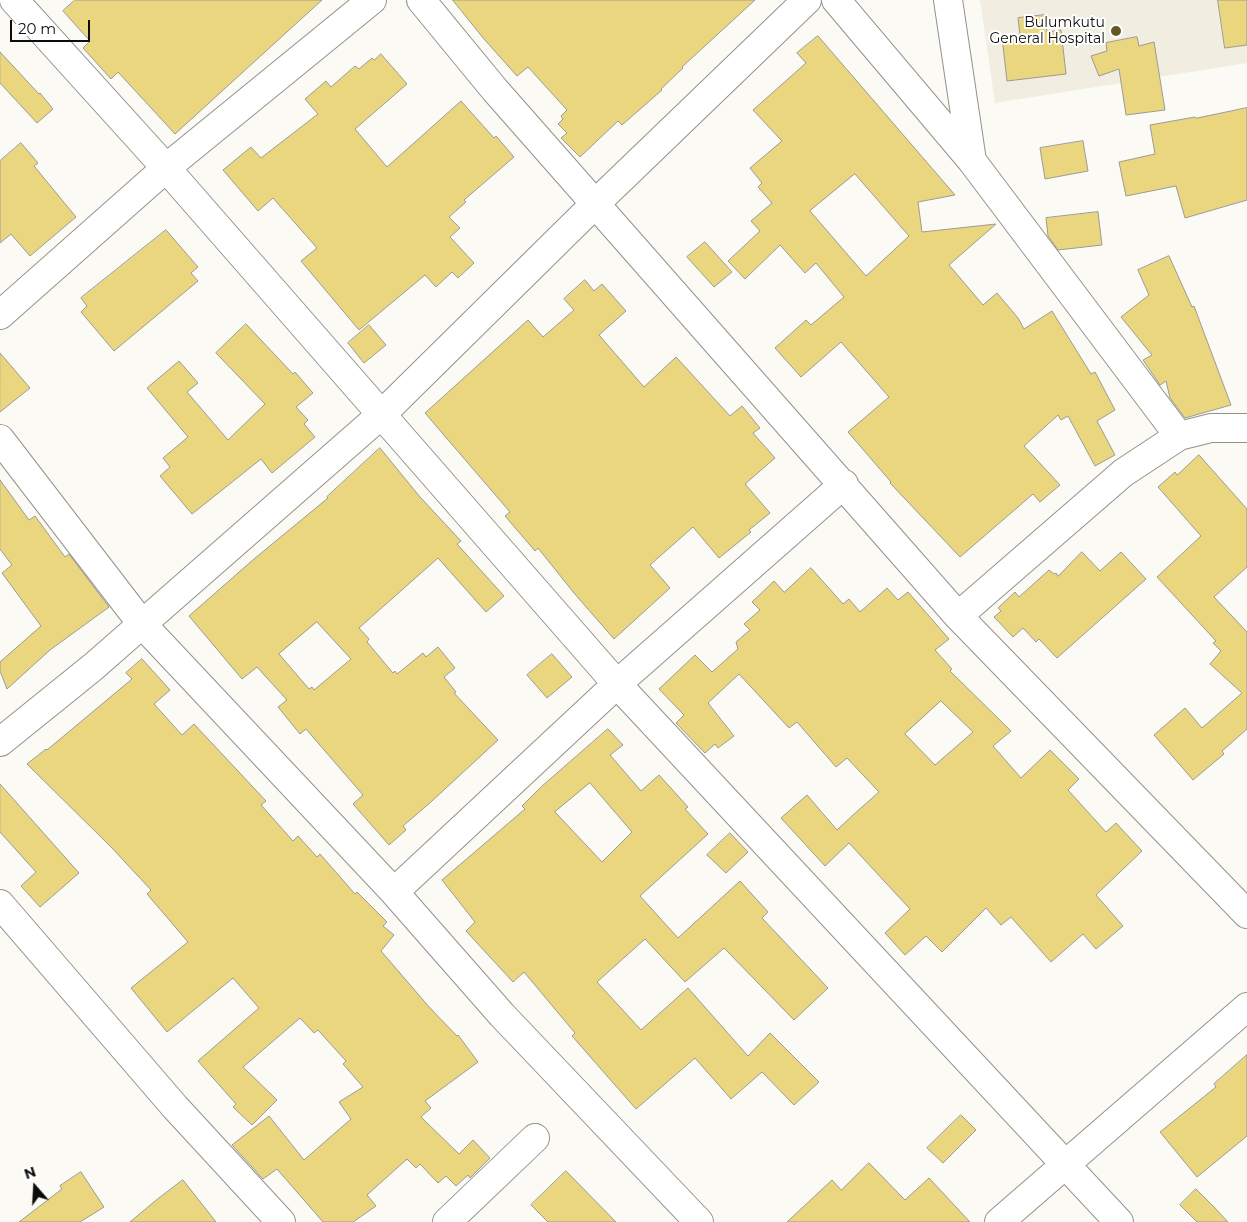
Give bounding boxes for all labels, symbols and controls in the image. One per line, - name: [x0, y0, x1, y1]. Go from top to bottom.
- scale bar: [12, 10, 92, 42]
- place label: Bulumkutu General Hospital: [990, 15, 1105, 48]
- text: 20 m: [18, 19, 56, 38]
- marker: Bulumkutu General Hospital: [1109, 24, 1123, 38]
- north arrow: [10, 1162, 60, 1212]
- text: N: [22, 1162, 38, 1183]

